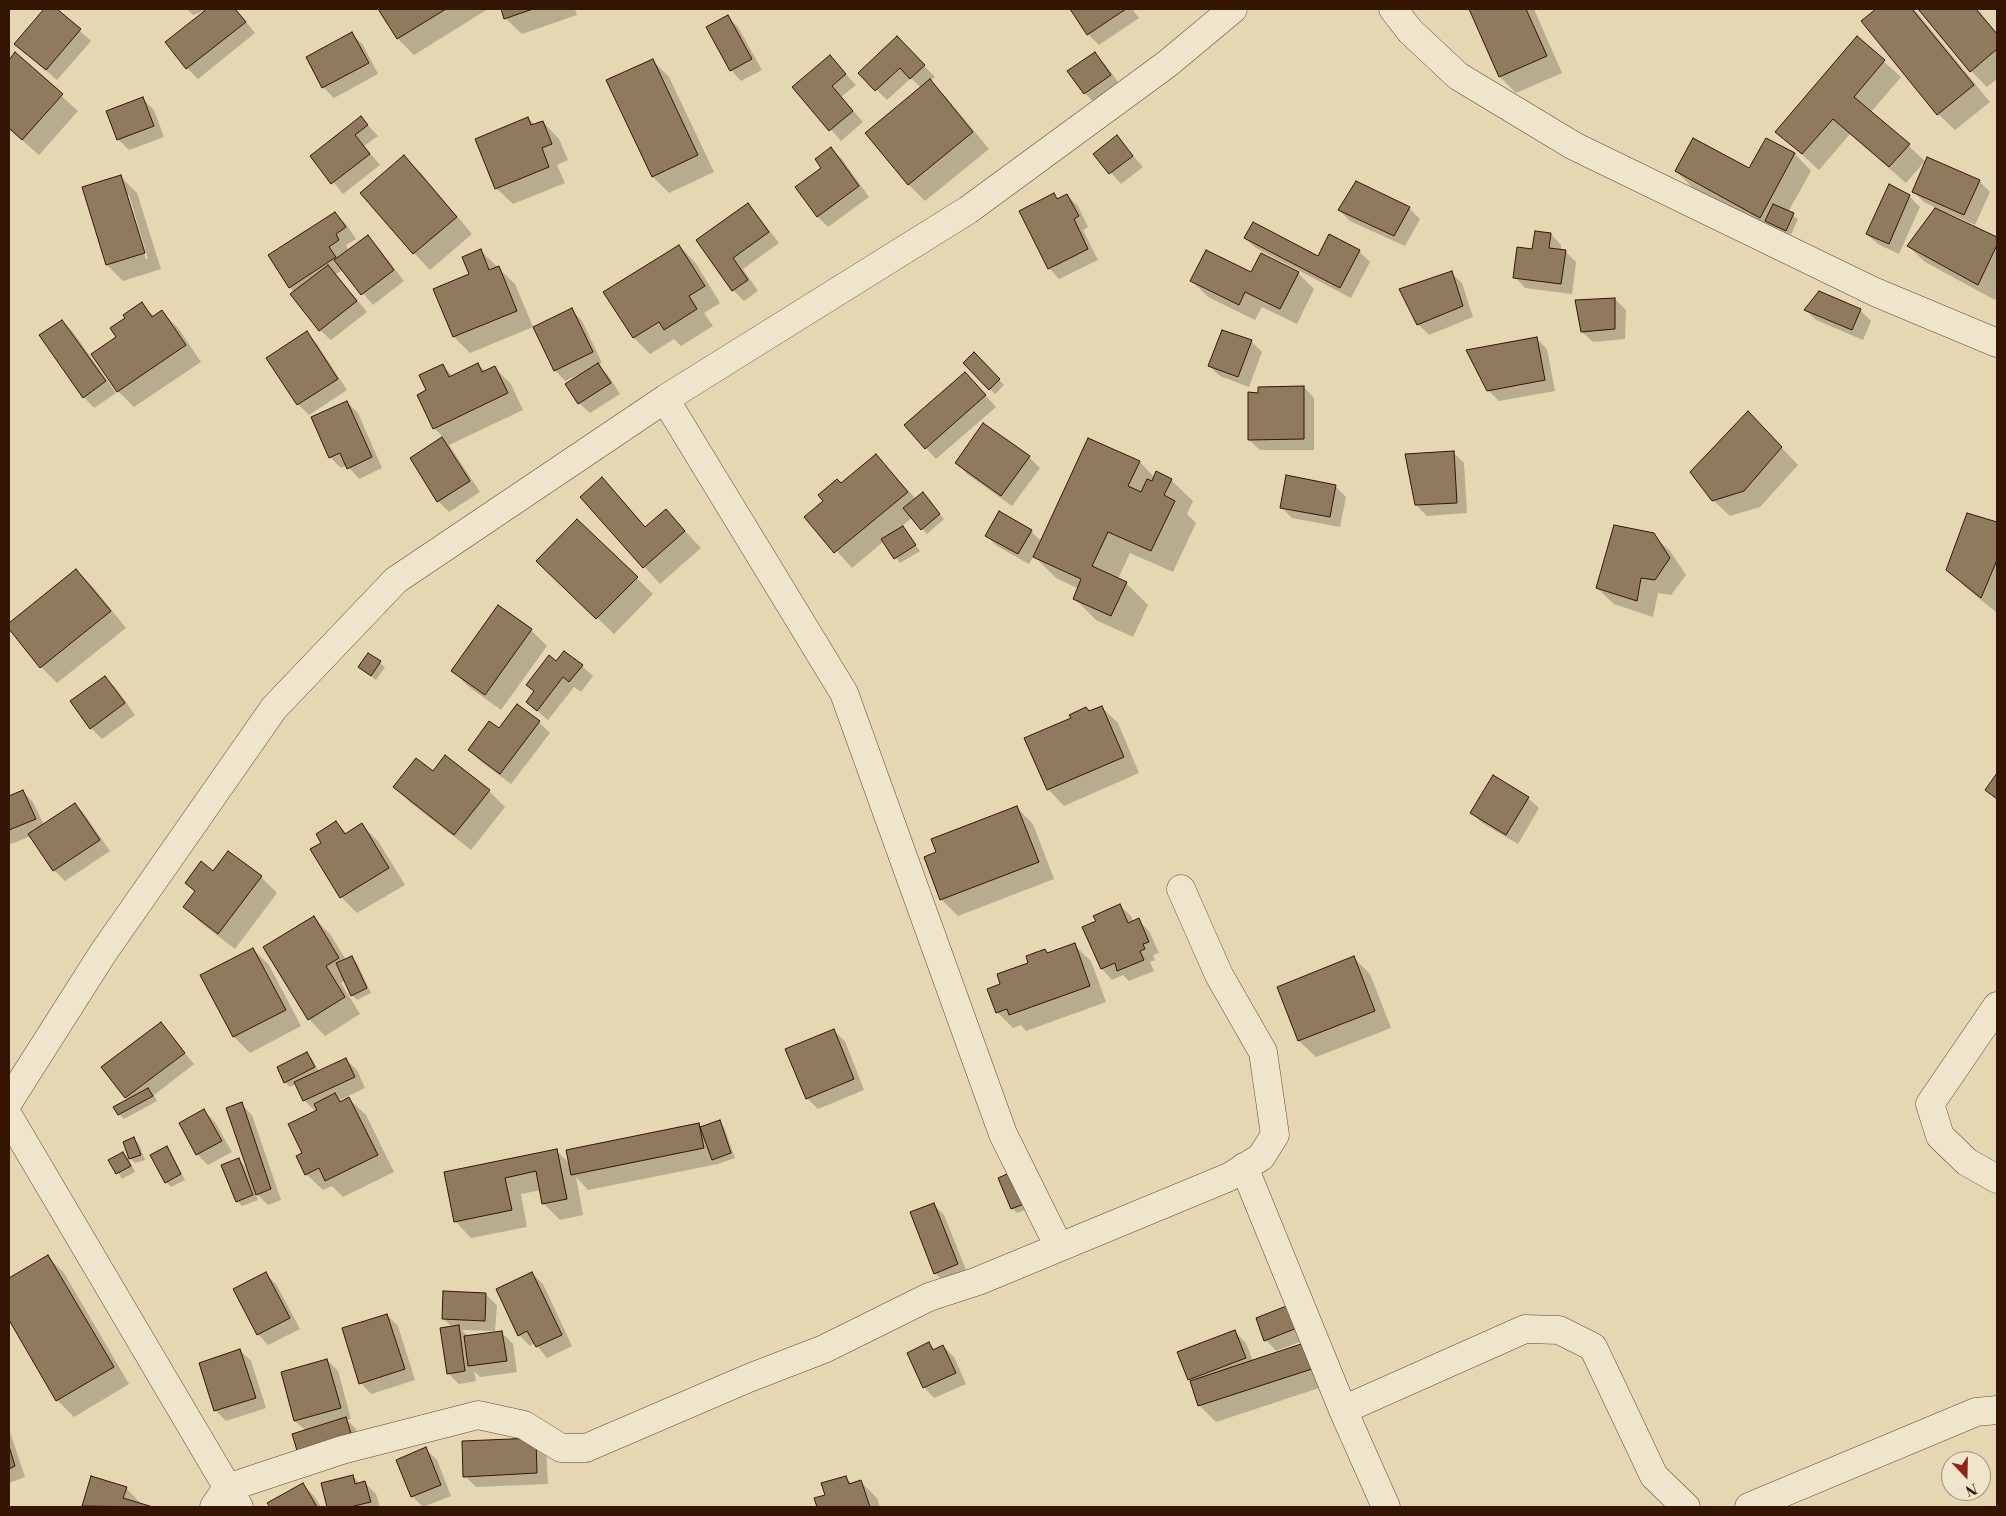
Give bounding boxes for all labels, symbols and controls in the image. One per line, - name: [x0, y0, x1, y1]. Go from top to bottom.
- north arrow: [1941, 1451, 1991, 1501]
- text: N: [1963, 1479, 1979, 1499]

